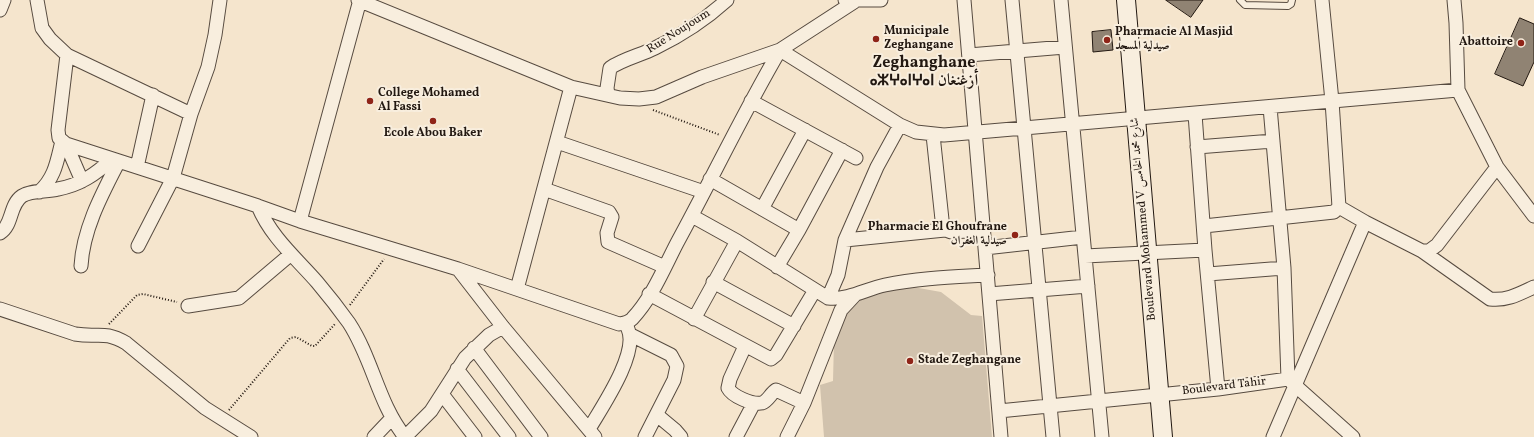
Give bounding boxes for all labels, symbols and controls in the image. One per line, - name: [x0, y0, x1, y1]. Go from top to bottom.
- street label: Rue Noujoum: [645, 7, 713, 57]
- place label: Municipale Zeghangane: [884, 25, 953, 53]
- place label: Pharmacie Al Masjid صيدلية المسجد: [1115, 26, 1233, 54]
- marker: Municipale Zeghangane: [871, 34, 881, 44]
- marker: Pharmacie Al Masjid صيدلية المسجد: [1102, 35, 1112, 45]
- place label: Abattoire: [1459, 36, 1513, 50]
- marker: Abattoire: [1516, 38, 1526, 48]
- district label: Zeghanghane ⴰⵣⵖⴰⵏⵖⴰⵏ أزغنغان: [870, 54, 978, 92]
- place label: College Mohamed Al Fassi: [378, 87, 479, 115]
- marker: College Mohamed Al Fassi: [365, 96, 375, 106]
- marker: Ecole Abou Baker: [428, 116, 438, 126]
- street label: Boulevard Mohammed V شارع محمد الخامس: [1128, 117, 1160, 321]
- place label: Ecole Abou Baker: [384, 127, 482, 141]
- place label: Pharmacie El Ghoufrane صيدلية الغفران: [868, 221, 1007, 249]
- marker: Pharmacie El Ghoufrane صيدلية الغفران: [1010, 230, 1020, 240]
- place label: Stade Zeghangane: [918, 354, 1021, 368]
- marker: Stade Zeghangane: [905, 356, 915, 366]
- street label: Boulevard Tahir: [1181, 375, 1267, 399]

